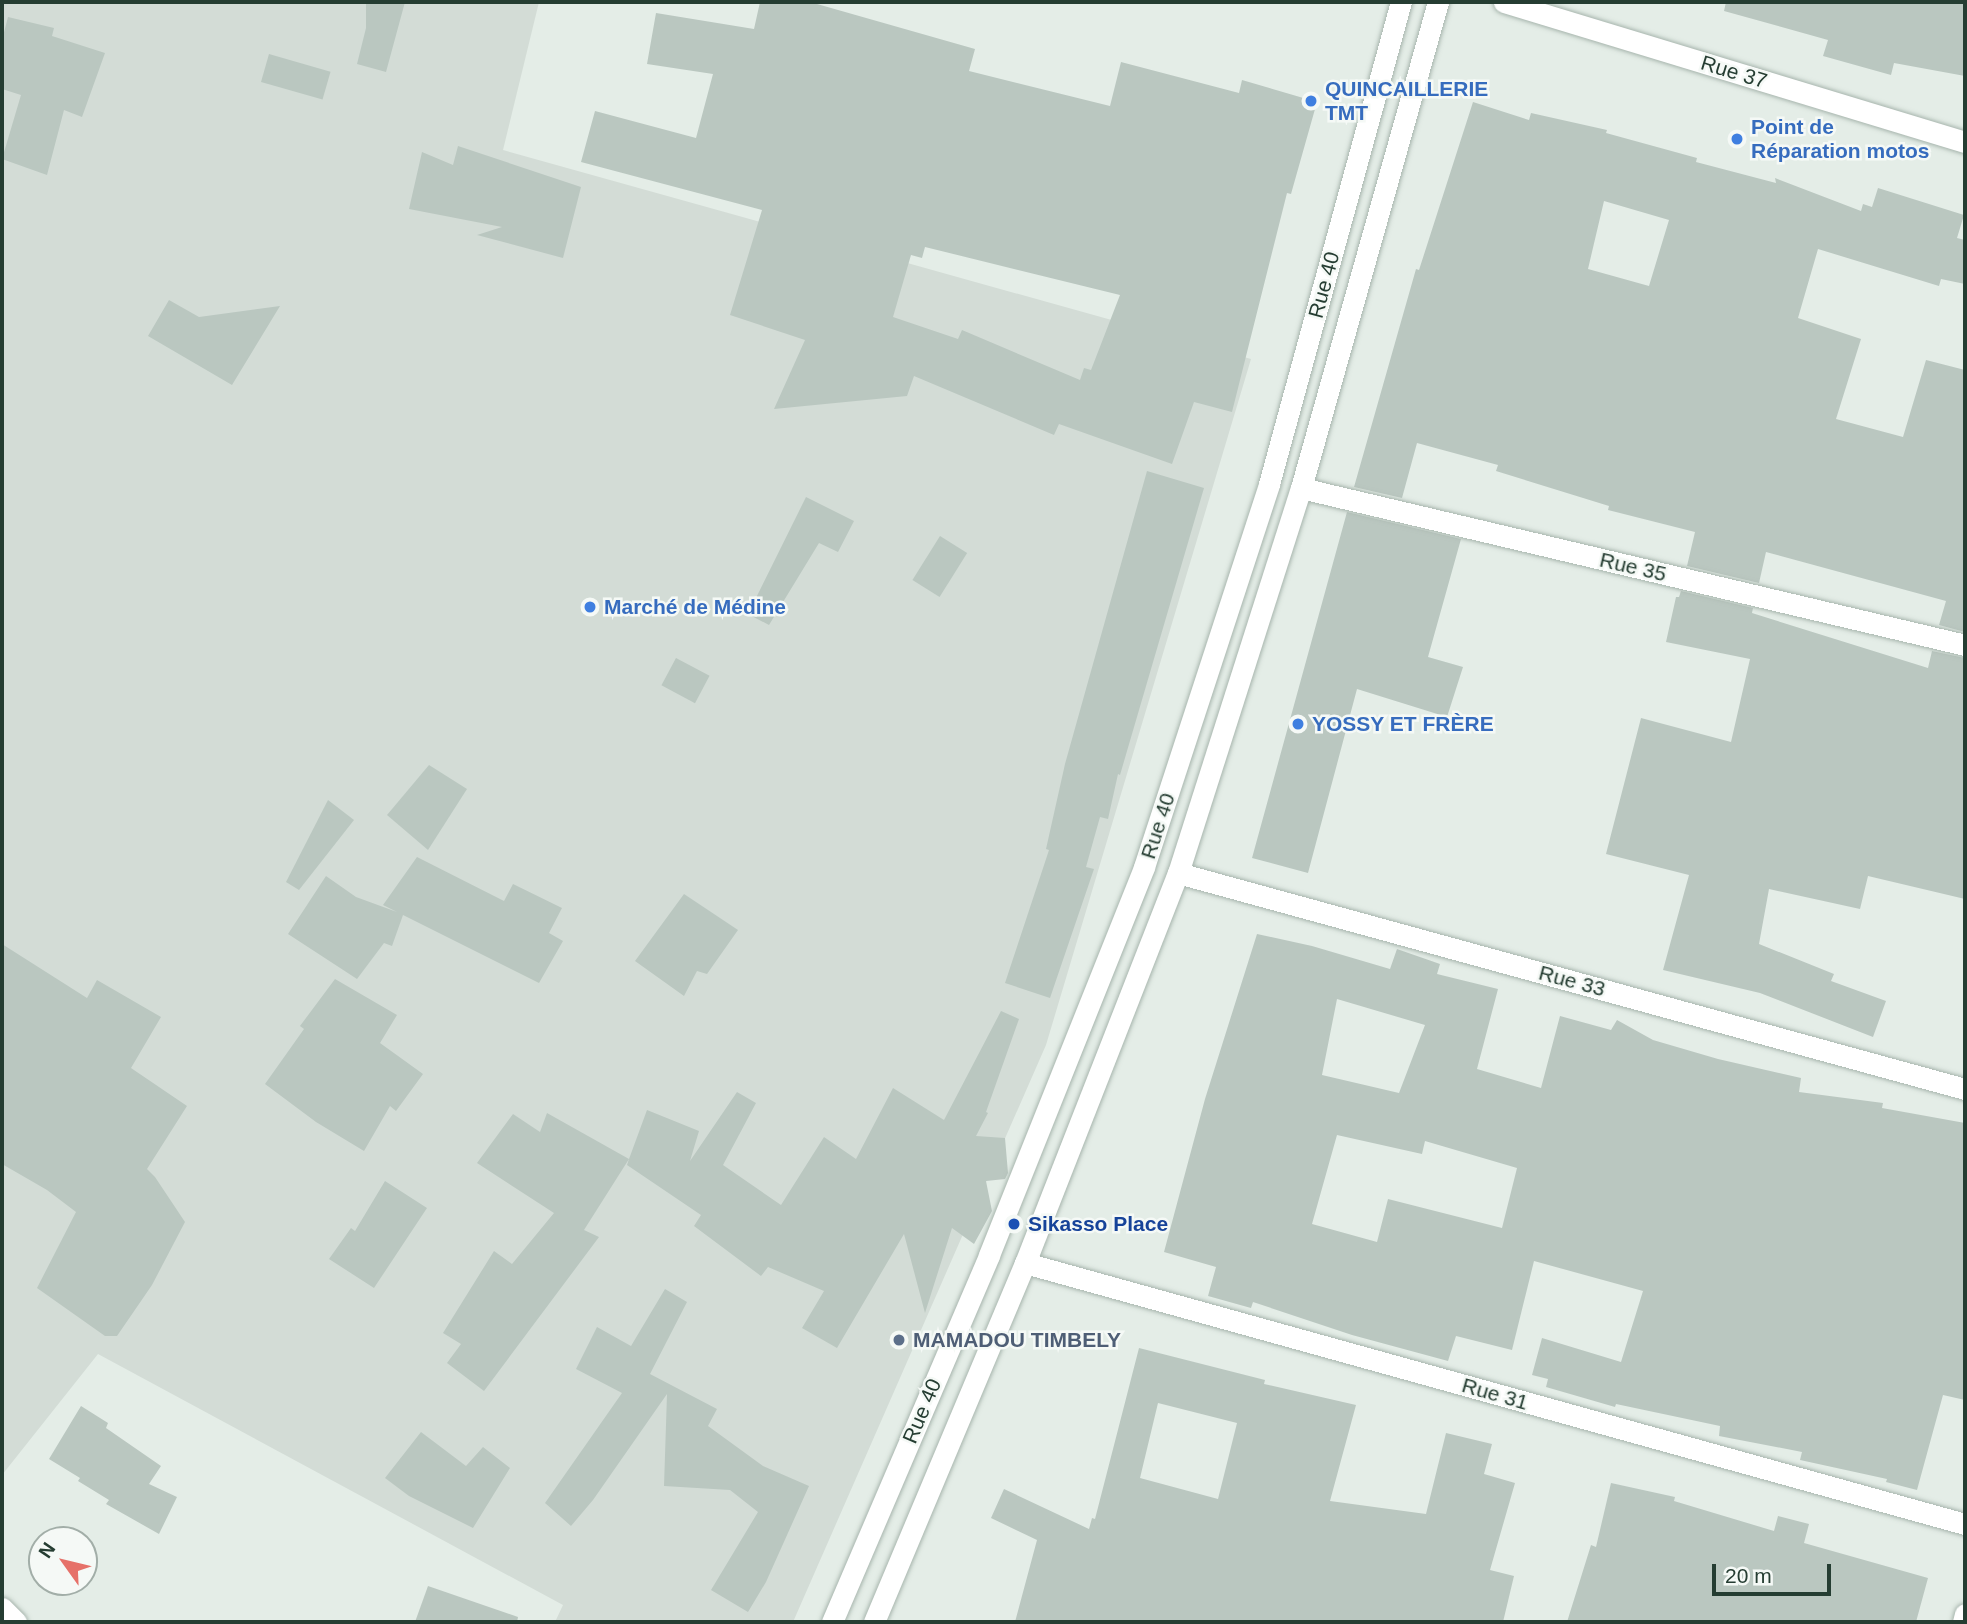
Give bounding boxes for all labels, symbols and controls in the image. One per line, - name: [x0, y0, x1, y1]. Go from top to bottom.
- street label: Rue 37: [1698, 50, 1770, 94]
- place label: QUINCAILLERIE TMT: [1325, 76, 1488, 126]
- marker: QUINCAILLERIE TMT: [1303, 93, 1319, 109]
- place label: Point de Réparation motos: [1751, 114, 1930, 164]
- marker: Point de Réparation motos: [1729, 131, 1745, 147]
- street label: Rue 40: [1303, 249, 1345, 321]
- street label: Rue 35: [1597, 547, 1669, 587]
- place label: Marché de Médine: [604, 594, 786, 620]
- marker: Marché de Médine: [582, 599, 598, 615]
- place label: YOSSY ET FRÈRE: [1312, 711, 1494, 737]
- marker: YOSSY ET FRÈRE: [1290, 716, 1306, 732]
- street label: Rue 40: [1136, 790, 1180, 862]
- street label: Rue 33: [1536, 960, 1608, 1002]
- place label: Sikasso Place: [1028, 1211, 1168, 1237]
- marker: Sikasso Place: [1006, 1216, 1022, 1232]
- place label: MAMADOU TIMBELY: [913, 1327, 1121, 1353]
- marker: MAMADOU TIMBELY: [891, 1332, 907, 1348]
- street label: Rue 31: [1459, 1373, 1531, 1415]
- street label: Rue 40: [897, 1375, 947, 1447]
- north arrow: [28, 1526, 98, 1596]
- text: N: [34, 1539, 59, 1562]
- scale bar: [1715, 1550, 1834, 1594]
- text: 20 m: [1725, 1564, 1772, 1587]

